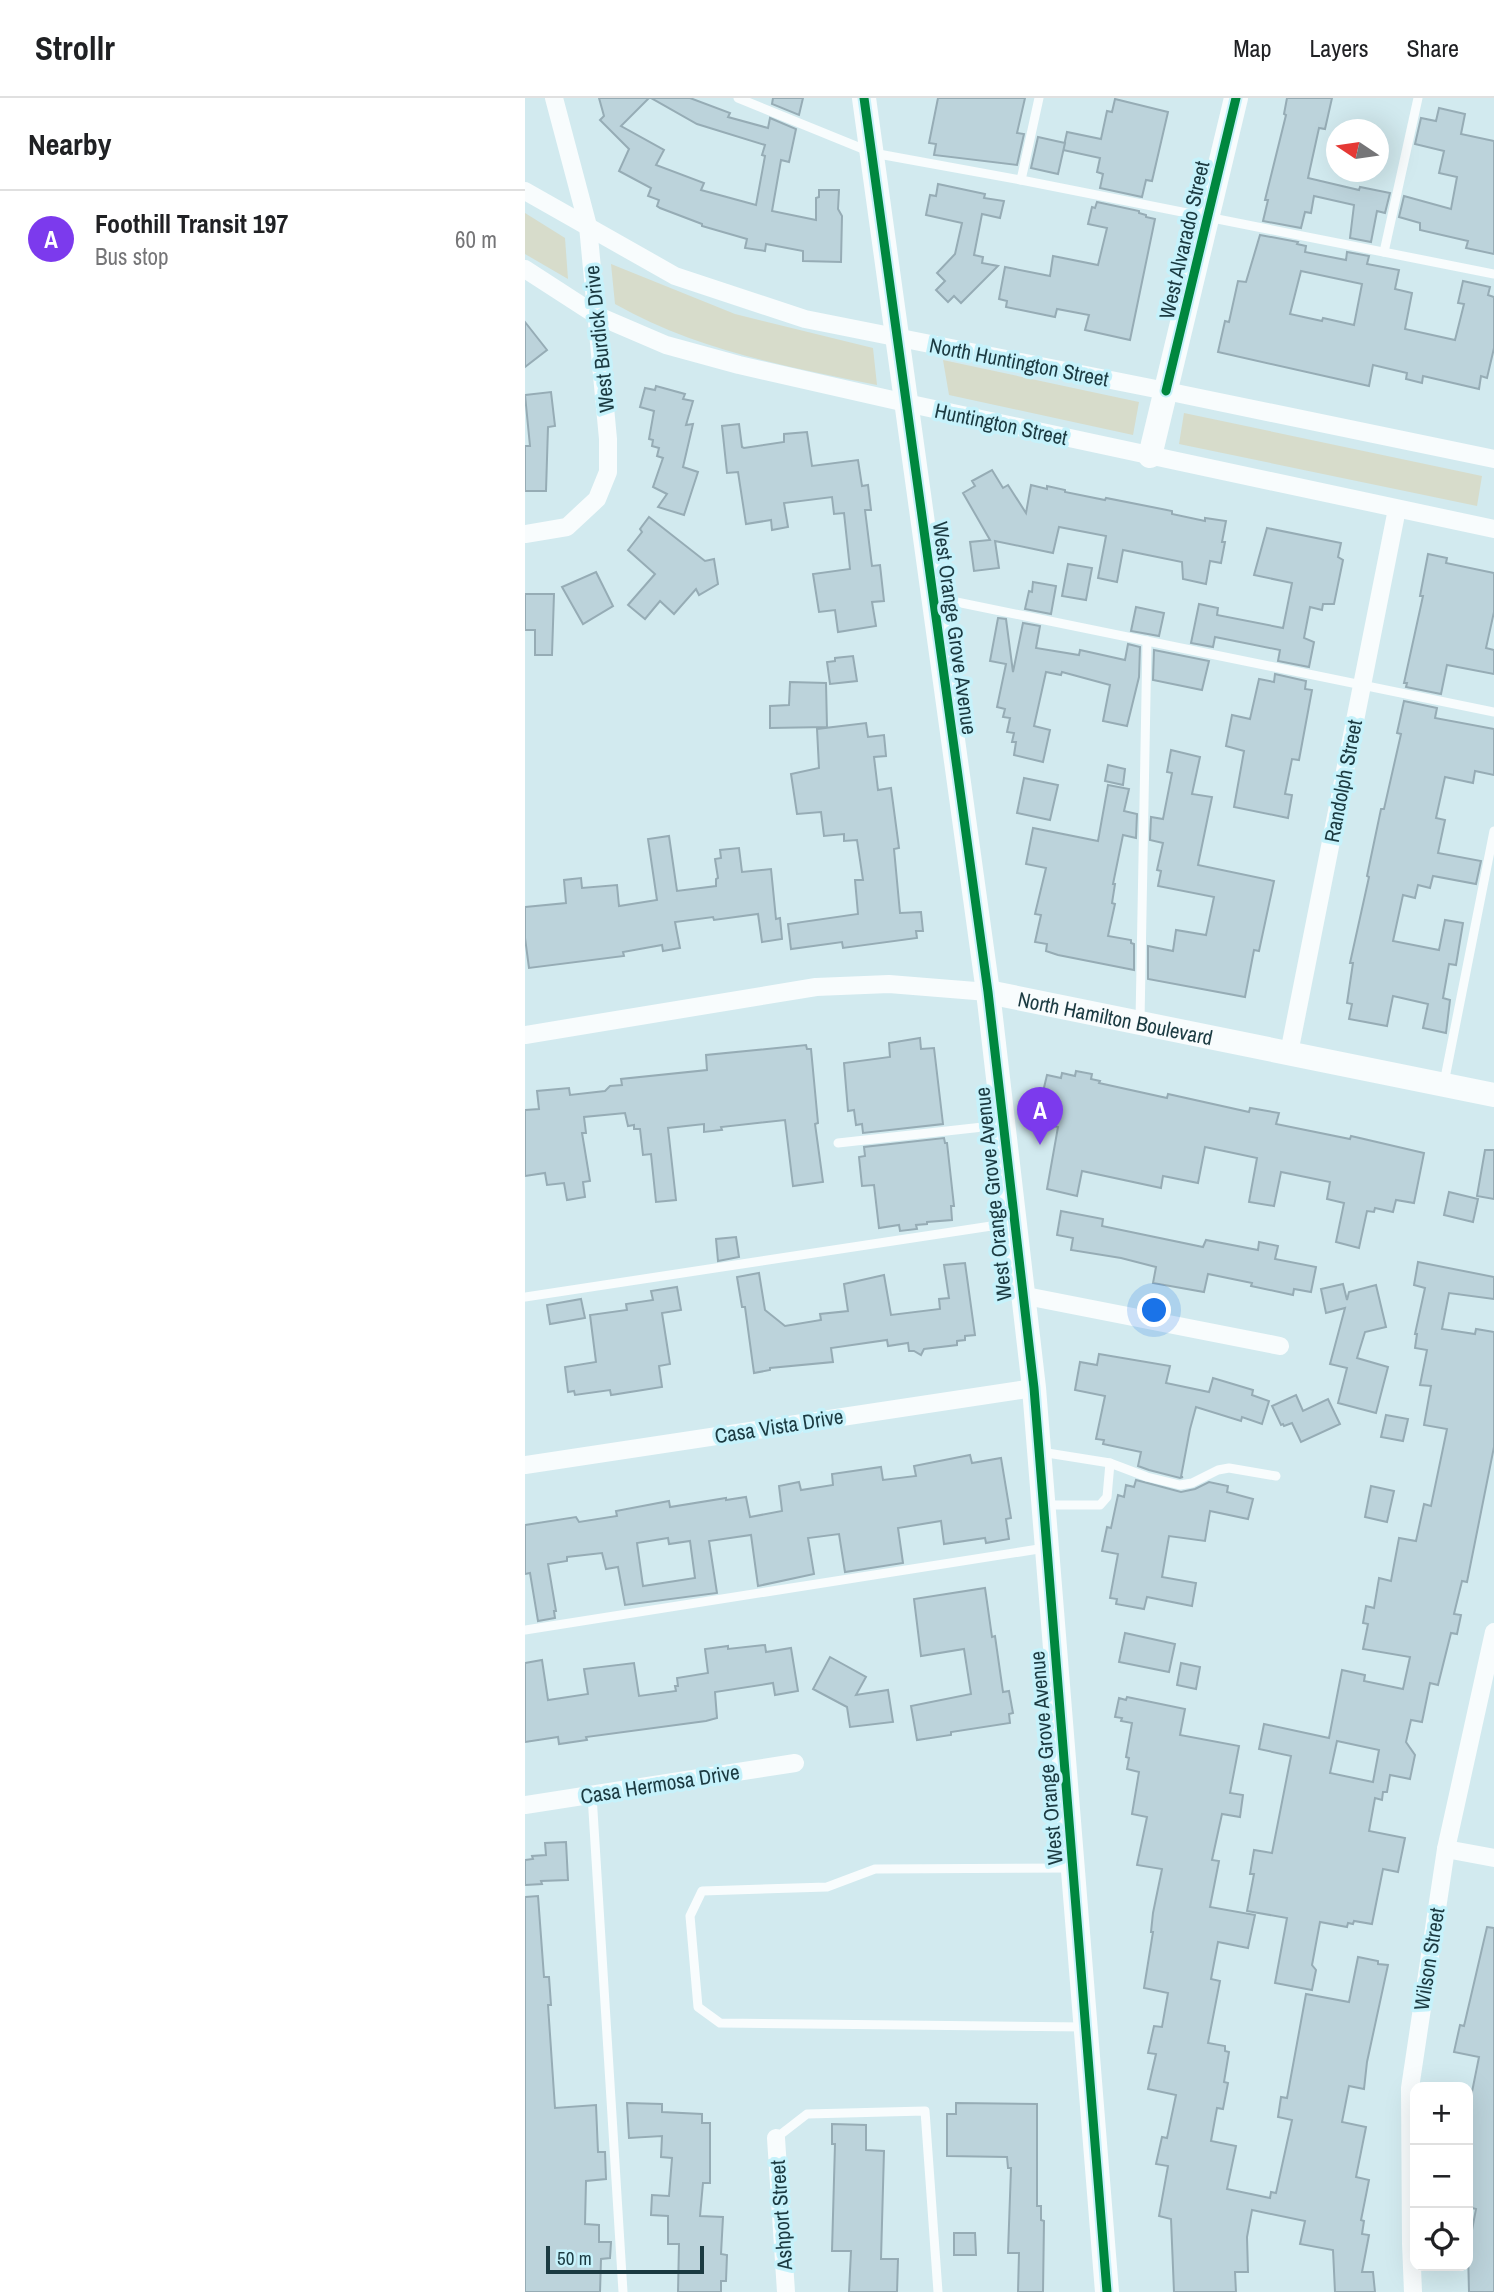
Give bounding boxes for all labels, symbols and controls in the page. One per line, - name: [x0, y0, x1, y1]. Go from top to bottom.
- text: Strollr: [35, 26, 115, 70]
- text: Map: [1233, 32, 1271, 64]
- text: Layers: [1309, 32, 1368, 64]
- text: Share: [1406, 32, 1459, 64]
- north arrow: [1326, 119, 1389, 182]
- text: Nearby: [28, 124, 111, 164]
- street label: West Alvarado Street: [1152, 158, 1216, 322]
- text: Foothill Transit 197: [95, 206, 288, 241]
- text: A: [44, 224, 58, 255]
- text: 60 m: [455, 224, 497, 255]
- text: Bus stop: [95, 241, 168, 272]
- street label: West Burdick Drive: [577, 264, 621, 414]
- street label: North Huntington Street: [927, 330, 1111, 394]
- street label: Huntington Street: [932, 396, 1070, 452]
- street label: West Orange Grove Avenue: [926, 520, 984, 736]
- street label: Randolph Street: [1317, 717, 1369, 845]
- street label: North Hamilton Boulevard: [1015, 984, 1215, 1052]
- street label: West Orange Grove Avenue: [967, 1086, 1019, 1302]
- pin: A: [1017, 1087, 1063, 1145]
- your location: [1137, 1293, 1171, 1327]
- street label: Casa Vista Drive: [713, 1402, 845, 1450]
- street label: West Orange Grove Avenue: [1022, 1650, 1070, 1866]
- street label: Casa Hermosa Drive: [578, 1757, 742, 1811]
- street label: Wilson Street: [1407, 1905, 1451, 2012]
- map controls: [1410, 2082, 1473, 2271]
- button: +: [1410, 2082, 1473, 2145]
- button: −: [1410, 2145, 1473, 2208]
- street label: Ashport Street: [763, 2159, 799, 2272]
- button: locate: [1410, 2208, 1473, 2271]
- scale bar: [546, 2243, 703, 2275]
- text: 50 m: [557, 2245, 592, 2271]

